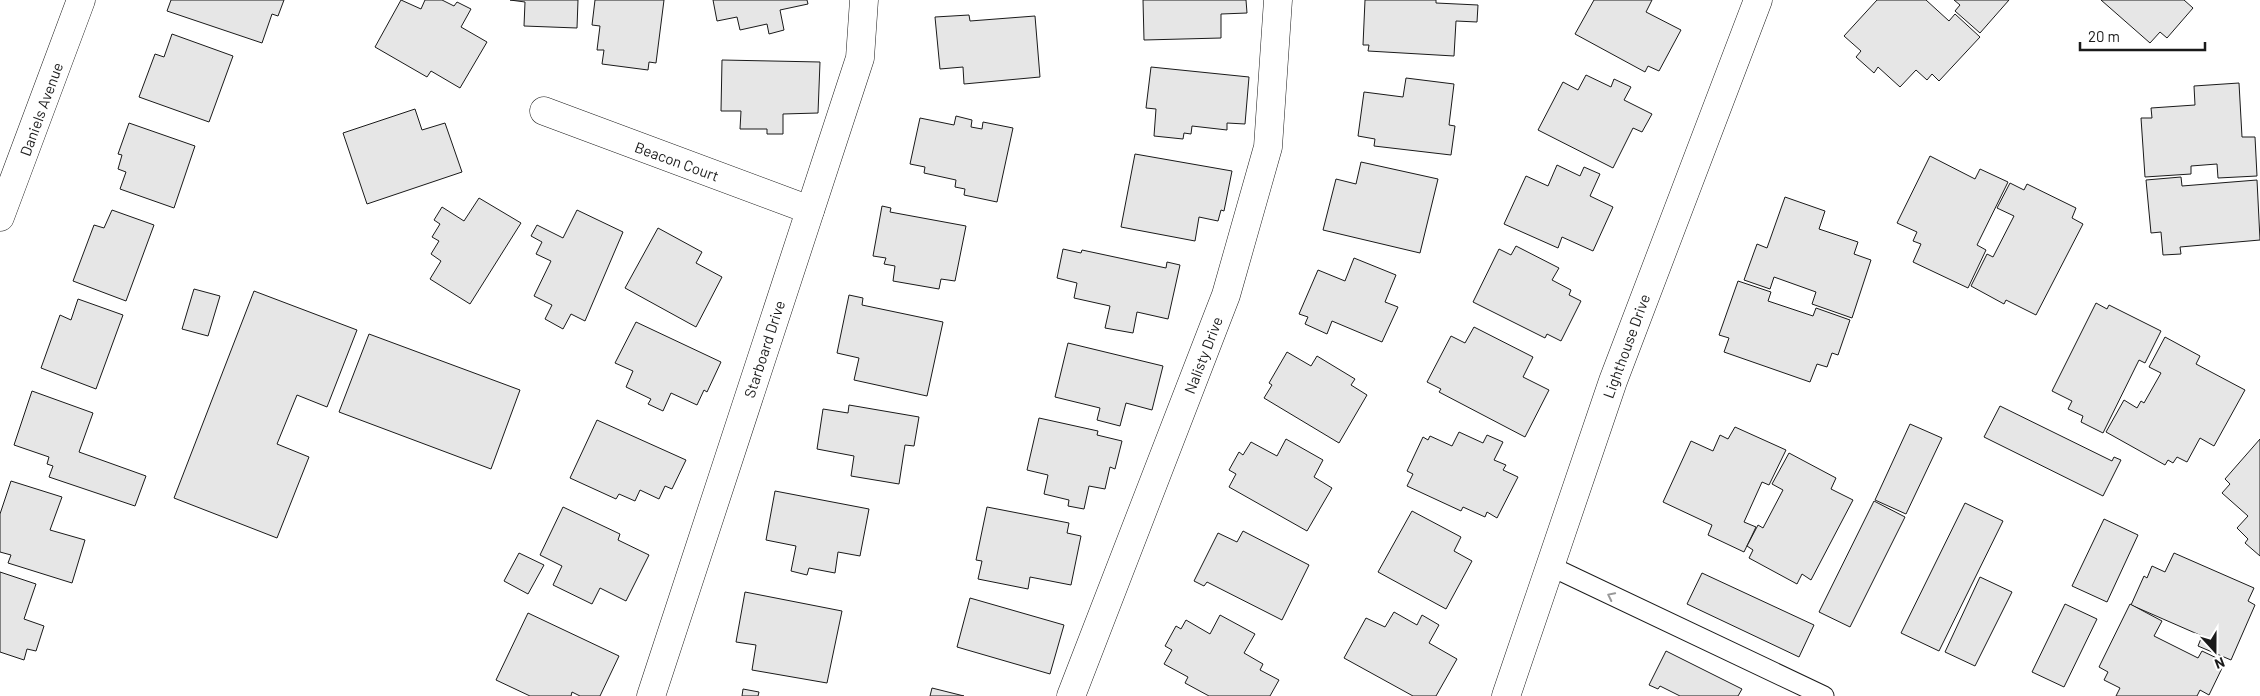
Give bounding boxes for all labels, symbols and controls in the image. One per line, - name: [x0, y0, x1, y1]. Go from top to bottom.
- scale bar: [2080, 20, 2205, 52]
- text: 20 m: [2088, 27, 2120, 45]
- street label: Daniels Avenue: [16, 60, 66, 158]
- street label: Beacon Court: [632, 137, 722, 185]
- street label: Lighthouse Drive: [1599, 291, 1653, 401]
- street label: Starboard Drive: [740, 298, 788, 400]
- street label: Nalisty Drive: [1180, 314, 1226, 396]
- one-way arrow: [1607, 592, 1616, 602]
- north arrow: [2190, 626, 2240, 676]
- text: N: [2212, 654, 2227, 673]

